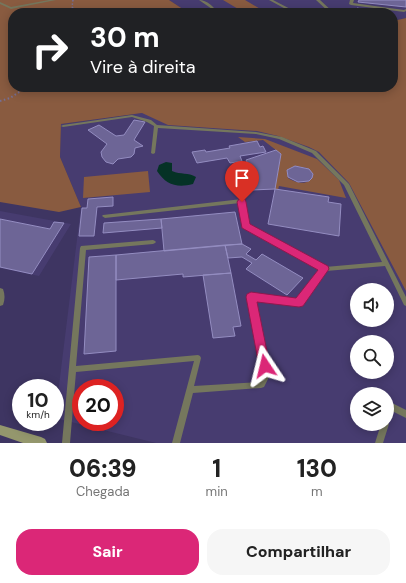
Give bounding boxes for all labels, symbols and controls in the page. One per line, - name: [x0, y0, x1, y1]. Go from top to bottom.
- text: 30 m: [90, 19, 160, 56]
- icon: right: [24, 24, 76, 76]
- text: Vire à direita: [90, 55, 196, 79]
- pin: [225, 161, 259, 202]
- icon: arrive: [231, 167, 253, 189]
- map controls: [350, 283, 394, 431]
- button: sound: [350, 283, 394, 327]
- button: search: [350, 335, 394, 379]
- position arrow: [244, 345, 286, 387]
- speed limit sign: 20: [72, 379, 124, 431]
- text: 10: [27, 387, 49, 413]
- button: layers: [350, 387, 394, 431]
- text: km/h: [26, 408, 50, 421]
- text: 06:39: [69, 453, 137, 484]
- text: 1: [212, 453, 221, 484]
- text: 130: [297, 453, 337, 484]
- text: Chegada: [76, 483, 130, 500]
- text: min: [206, 483, 228, 500]
- text: m: [311, 483, 323, 500]
- button: Sair: [16, 529, 199, 575]
- button: Compartilhar: [207, 529, 390, 575]

